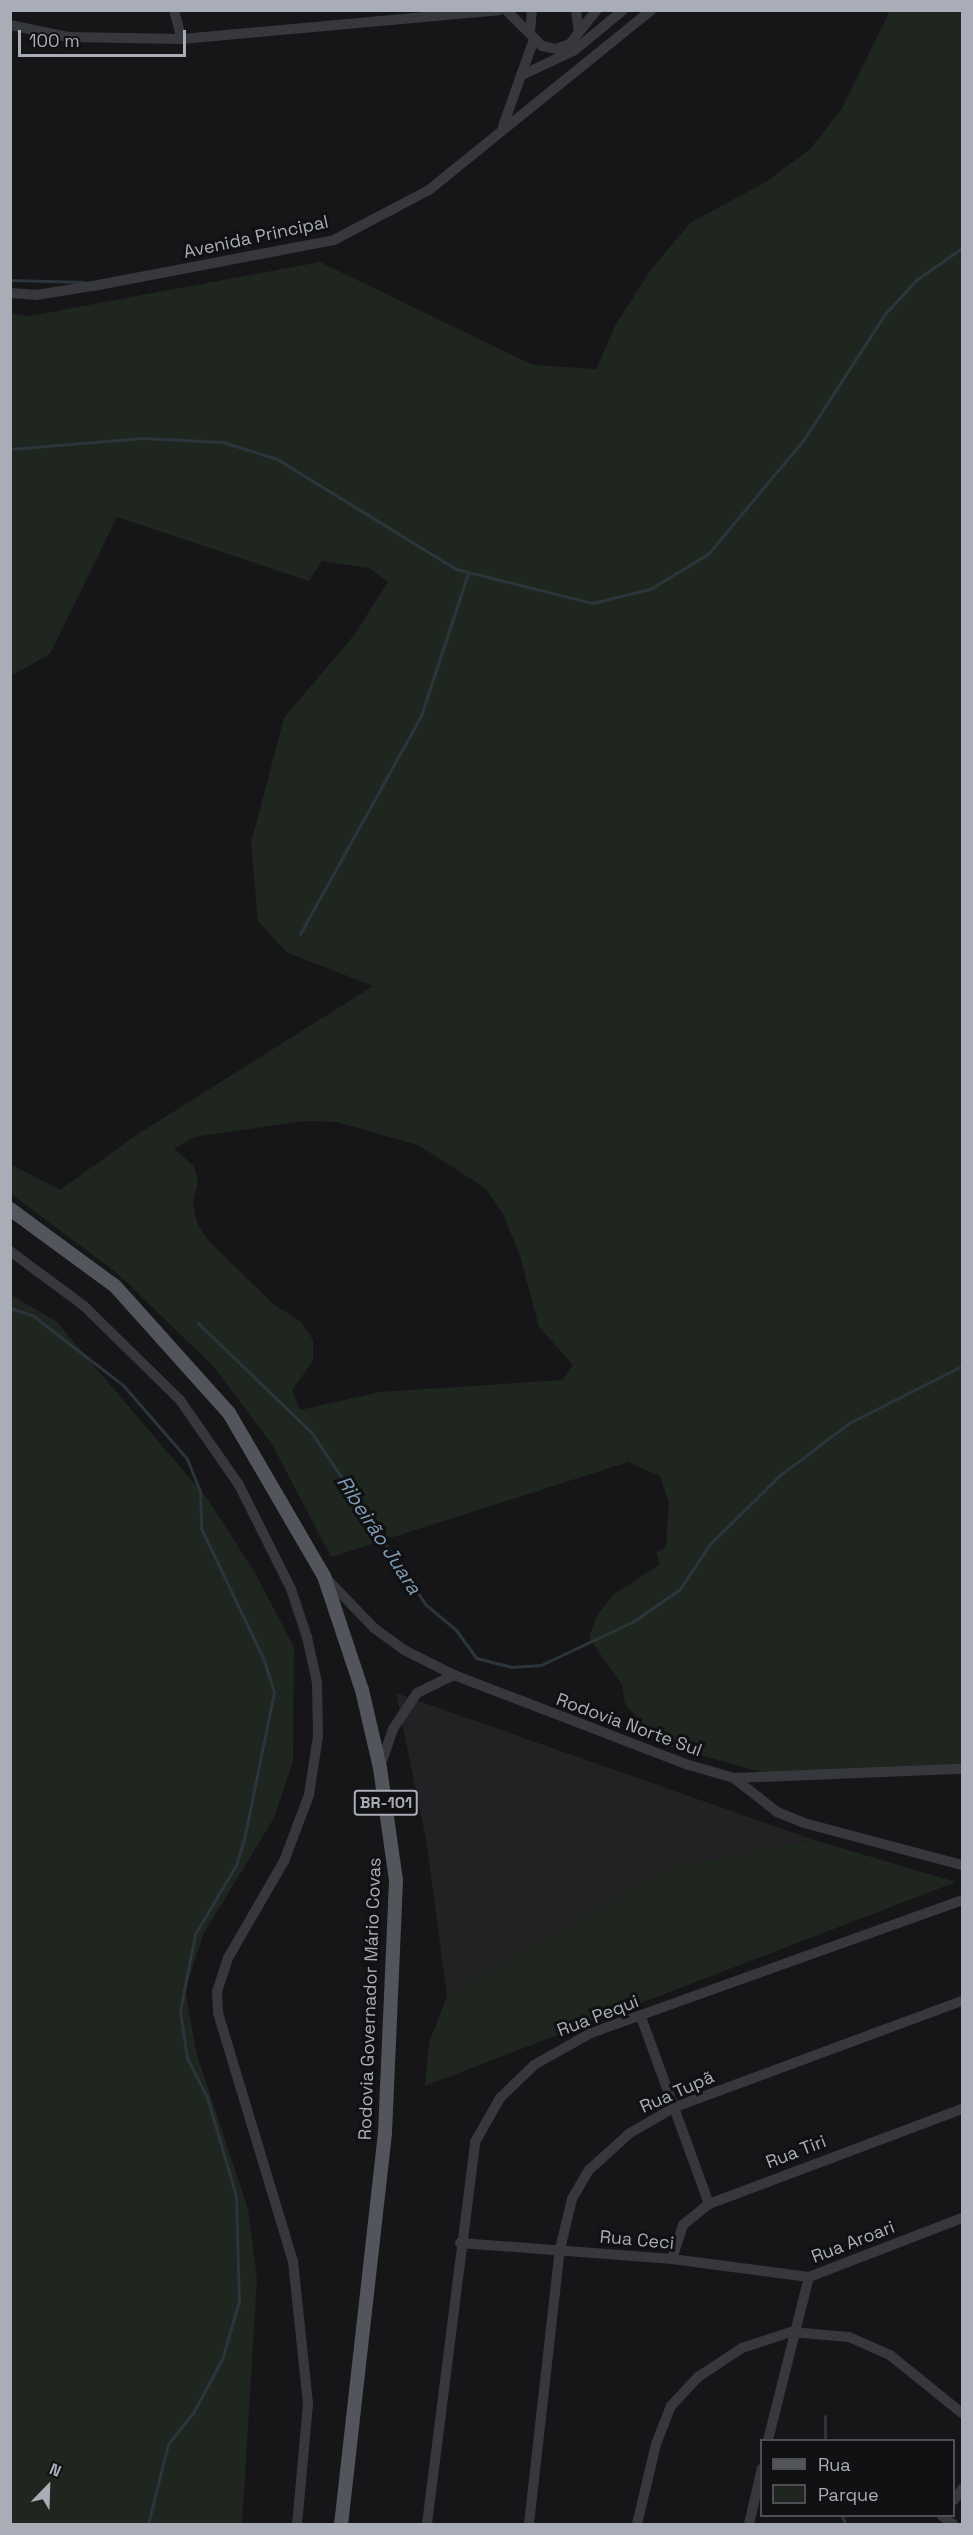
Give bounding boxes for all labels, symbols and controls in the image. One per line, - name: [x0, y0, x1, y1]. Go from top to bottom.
- scale bar: [21, 18, 189, 56]
- text: 100 m: [29, 29, 80, 52]
- street label: Avenida Principal: [182, 211, 330, 263]
- water label: Ribeirão Juara: [332, 1471, 426, 1599]
- street label: Rodovia Norte Sul: [553, 1689, 705, 1761]
- road number: BR-101: [353, 1790, 419, 1816]
- street label: Rodovia Governador Mário Covas: [354, 1857, 386, 2141]
- street label: Rua Pequi: [554, 1991, 642, 2041]
- street label: Rua Tupã: [636, 2066, 718, 2118]
- street label: Rua Tiri: [763, 2131, 829, 2173]
- street label: Rua Aroari: [808, 2216, 898, 2268]
- street label: Rua Ceci: [599, 2226, 675, 2254]
- legend: [760, 2439, 955, 2517]
- text: Rua: [818, 2453, 851, 2476]
- north arrow: [18, 2457, 78, 2517]
- text: N: [46, 2458, 64, 2482]
- text: Parque: [818, 2483, 879, 2506]

